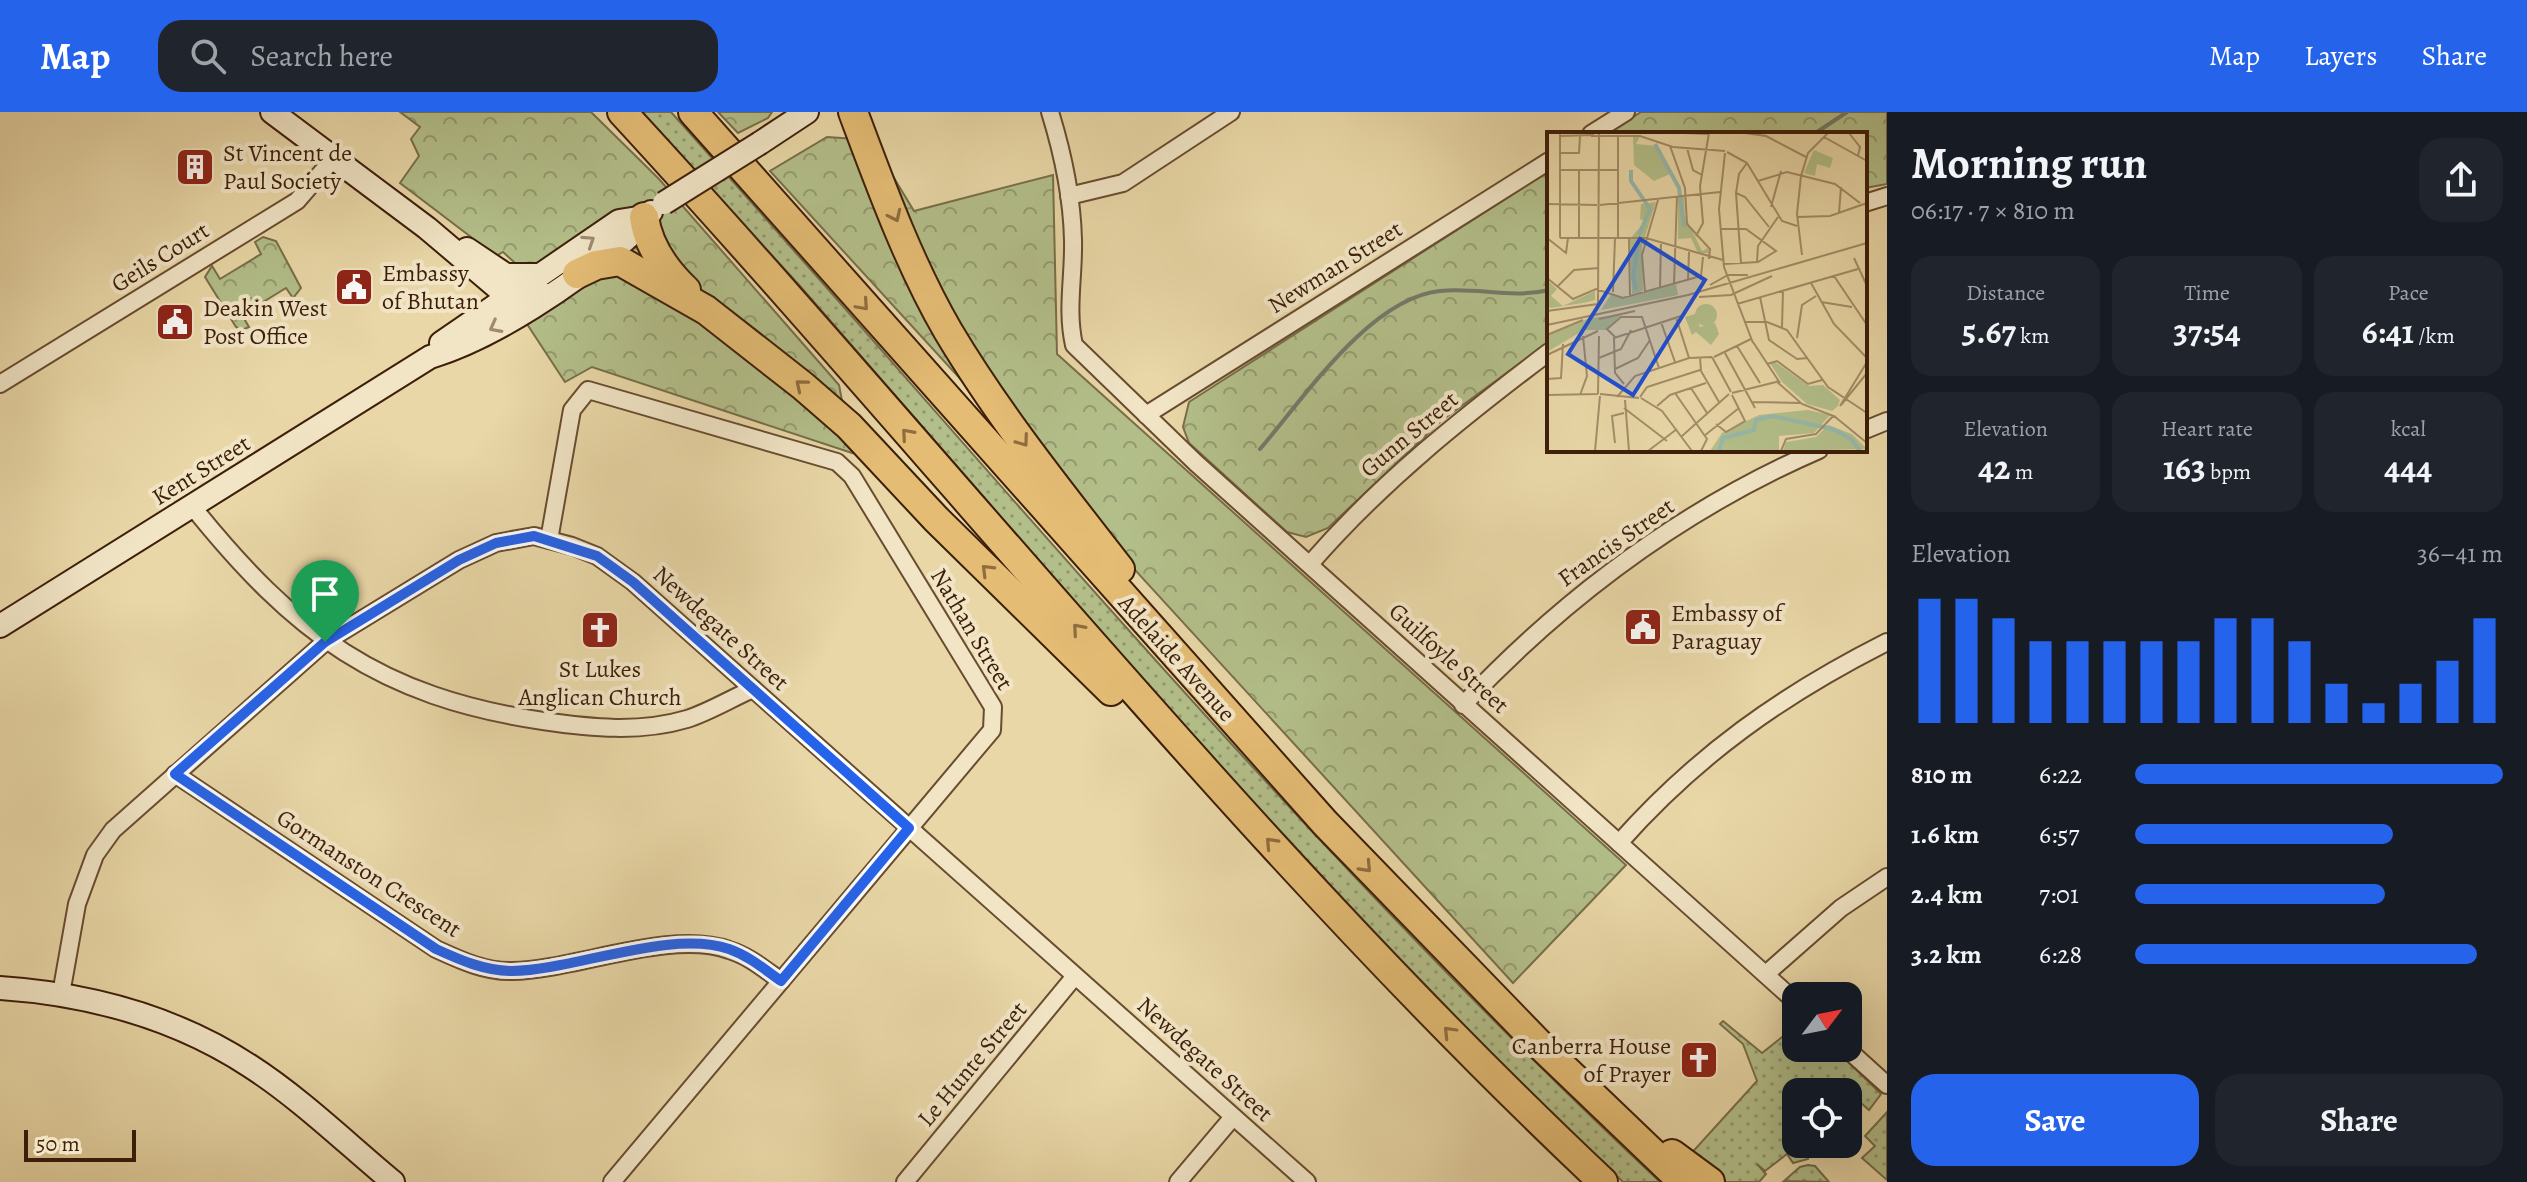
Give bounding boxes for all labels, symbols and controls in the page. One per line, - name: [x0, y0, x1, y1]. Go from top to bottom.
- search box: [158, 20, 718, 92]
- text: Map: [40, 30, 110, 82]
- icon: search: [186, 34, 230, 78]
- text: Search here: [250, 36, 393, 76]
- text: Map: [2209, 37, 2260, 75]
- text: Layers: [2304, 37, 2377, 75]
- text: Share: [2421, 37, 2487, 75]
- inset map: [1547, 132, 1867, 452]
- text: Morning run: [1911, 133, 2147, 193]
- place label: St Vincent de Paul Society: [223, 137, 352, 197]
- button: share: [2419, 138, 2503, 222]
- building icon: St Vincent de Paul Society: [174, 146, 216, 188]
- text: 06:17 · 7 × 810 m: [1911, 193, 2075, 228]
- one-way arrow: [885, 208, 901, 222]
- street label: Newman Street: [1262, 213, 1408, 321]
- street label: Geils Court: [105, 214, 215, 300]
- one-way arrow: [580, 235, 595, 250]
- place label: Embassy of Bhutan: [382, 257, 479, 317]
- public building icon: Embassy of Bhutan: [333, 266, 375, 308]
- text: Distance: [1966, 278, 2045, 308]
- text: Time: [2184, 278, 2230, 308]
- text: Pace: [2388, 278, 2429, 308]
- place label: Deakin West Post Office: [203, 292, 327, 352]
- one-way arrow: [853, 296, 868, 311]
- public building icon: Deakin West Post Office: [154, 301, 196, 343]
- text: 5.67: [1962, 308, 2016, 355]
- text: 37:54: [2173, 308, 2241, 355]
- text: 6:41: [2362, 308, 2414, 355]
- one-way arrow: [488, 317, 503, 332]
- text: km: [2016, 321, 2050, 351]
- text: /km: [2414, 321, 2455, 351]
- one-way arrow: [796, 380, 811, 395]
- street label: Gunn Street: [1353, 384, 1465, 484]
- text: Elevation: [1963, 414, 2048, 444]
- text: Heart rate: [2161, 414, 2253, 444]
- text: kcal: [2391, 414, 2426, 444]
- street label: Kent Street: [146, 427, 256, 513]
- one-way arrow: [902, 428, 916, 443]
- one-way arrow: [1013, 433, 1027, 447]
- text: 42: [1978, 444, 2011, 491]
- text: 163: [2163, 444, 2206, 491]
- text: 444: [2384, 444, 2432, 491]
- text: m: [2011, 457, 2033, 487]
- text: bpm: [2206, 457, 2251, 487]
- street label: Francis Street: [1551, 490, 1681, 594]
- text: Elevation: [1911, 536, 2011, 571]
- text: 36–41 m: [2417, 536, 2503, 571]
- street label: Newdegate Street: [646, 558, 796, 698]
- pin: [291, 560, 359, 642]
- street label: Nathan Street: [923, 562, 1021, 696]
- one-way arrow: [982, 565, 997, 579]
- icon: arrive: [303, 572, 347, 616]
- street label: Adelaide Avenue: [1111, 587, 1243, 729]
- street label: Guilfoyle Street: [1382, 595, 1516, 721]
- place label: Embassy of Paraguay: [1671, 597, 1786, 657]
- public building icon: Embassy of Paraguay: [1622, 606, 1664, 648]
- church icon: St Lukes Anglican Church: [579, 609, 621, 651]
- one-way arrow: [1074, 623, 1088, 638]
- place label: St Lukes Anglican Church: [517, 653, 682, 713]
- text: 810 m: [1911, 757, 1972, 792]
- text: 6:22: [2039, 757, 2082, 792]
- street label: Gormanston Crescent: [271, 801, 467, 945]
- text: 1.6 km: [1911, 817, 1979, 852]
- text: 6:57: [2039, 817, 2079, 852]
- one-way arrow: [1265, 838, 1280, 852]
- one-way arrow: [1356, 858, 1371, 872]
- text: 2.4 km: [1911, 877, 1983, 912]
- text: 7:01: [2039, 877, 2079, 912]
- text: 3.2 km: [1911, 937, 1982, 972]
- text: 6:28: [2039, 937, 2082, 972]
- north arrow: [1782, 982, 1862, 1062]
- map controls: [1782, 982, 1862, 1158]
- street label: Newdegate Street: [1130, 989, 1280, 1129]
- street label: Le Hunte Street: [910, 995, 1034, 1133]
- one-way arrow: [1444, 1027, 1458, 1041]
- place label: Canberra House of Prayer: [1512, 1030, 1671, 1090]
- church icon: Canberra House of Prayer: [1678, 1039, 1720, 1081]
- button: Save: [1911, 1074, 2199, 1166]
- button: Share: [2215, 1074, 2503, 1166]
- button: locate: [1782, 1078, 1862, 1158]
- scale bar: [24, 1126, 136, 1162]
- text: 50 m: [36, 1129, 80, 1159]

